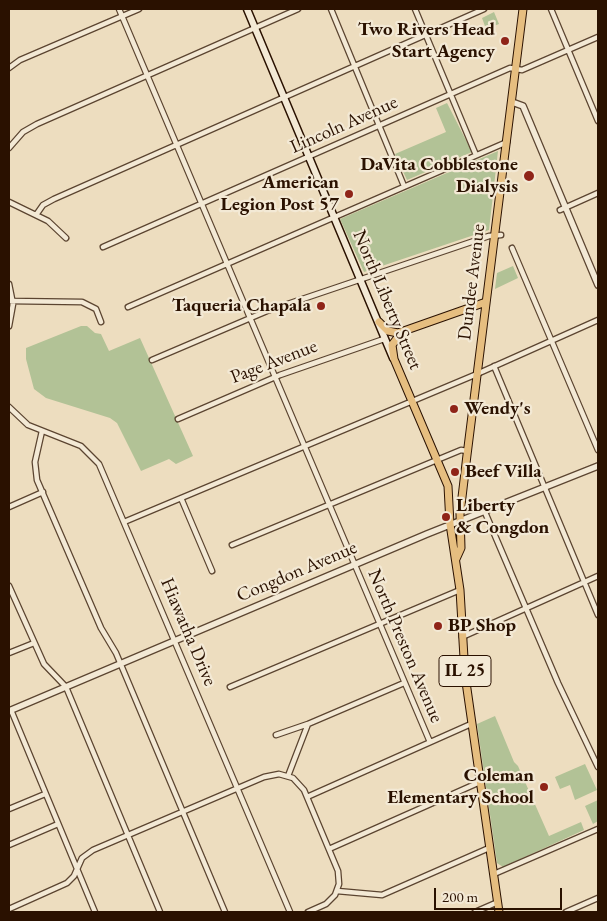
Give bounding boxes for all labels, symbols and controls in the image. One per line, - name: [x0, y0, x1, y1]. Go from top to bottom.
- place label: Two Rivers Head Start Agency: [358, 19, 495, 63]
- marker: Two Rivers Head Start Agency: [499, 35, 511, 47]
- street label: Lincoln Avenue: [287, 91, 401, 159]
- place label: DaVita Cobblestone Dialysis: [360, 154, 518, 198]
- marker: DaVita Cobblestone Dialysis: [522, 169, 536, 183]
- place label: American Legion Post 57: [221, 172, 339, 216]
- marker: American Legion Post 57: [343, 188, 355, 200]
- street label: Dundee Avenue: [454, 223, 490, 341]
- street label: North Liberty Street: [347, 227, 427, 373]
- place label: Taqueria Chapala: [172, 295, 311, 317]
- marker: Taqueria Chapala: [315, 300, 327, 312]
- street label: Page Avenue: [227, 335, 321, 389]
- place label: Wendy's: [464, 398, 531, 420]
- marker: Wendy's: [448, 403, 460, 415]
- place label: Beef Villa: [465, 461, 542, 483]
- marker: Beef Villa: [449, 466, 461, 478]
- place label: Liberty & Congdon: [456, 495, 549, 539]
- marker: Liberty & Congdon: [440, 511, 452, 523]
- street label: Congdon Avenue: [233, 536, 361, 608]
- street label: North Preston Avenue: [362, 566, 448, 726]
- street label: Hiawatha Drive: [155, 574, 221, 690]
- place label: BP Shop: [448, 615, 516, 637]
- marker: BP Shop: [432, 620, 444, 632]
- road number: IL 25: [439, 656, 491, 686]
- place label: Coleman Elementary School: [387, 765, 534, 809]
- marker: Coleman Elementary School: [538, 781, 550, 793]
- scale bar: [437, 878, 564, 910]
- text: 200 m: [442, 887, 478, 906]

